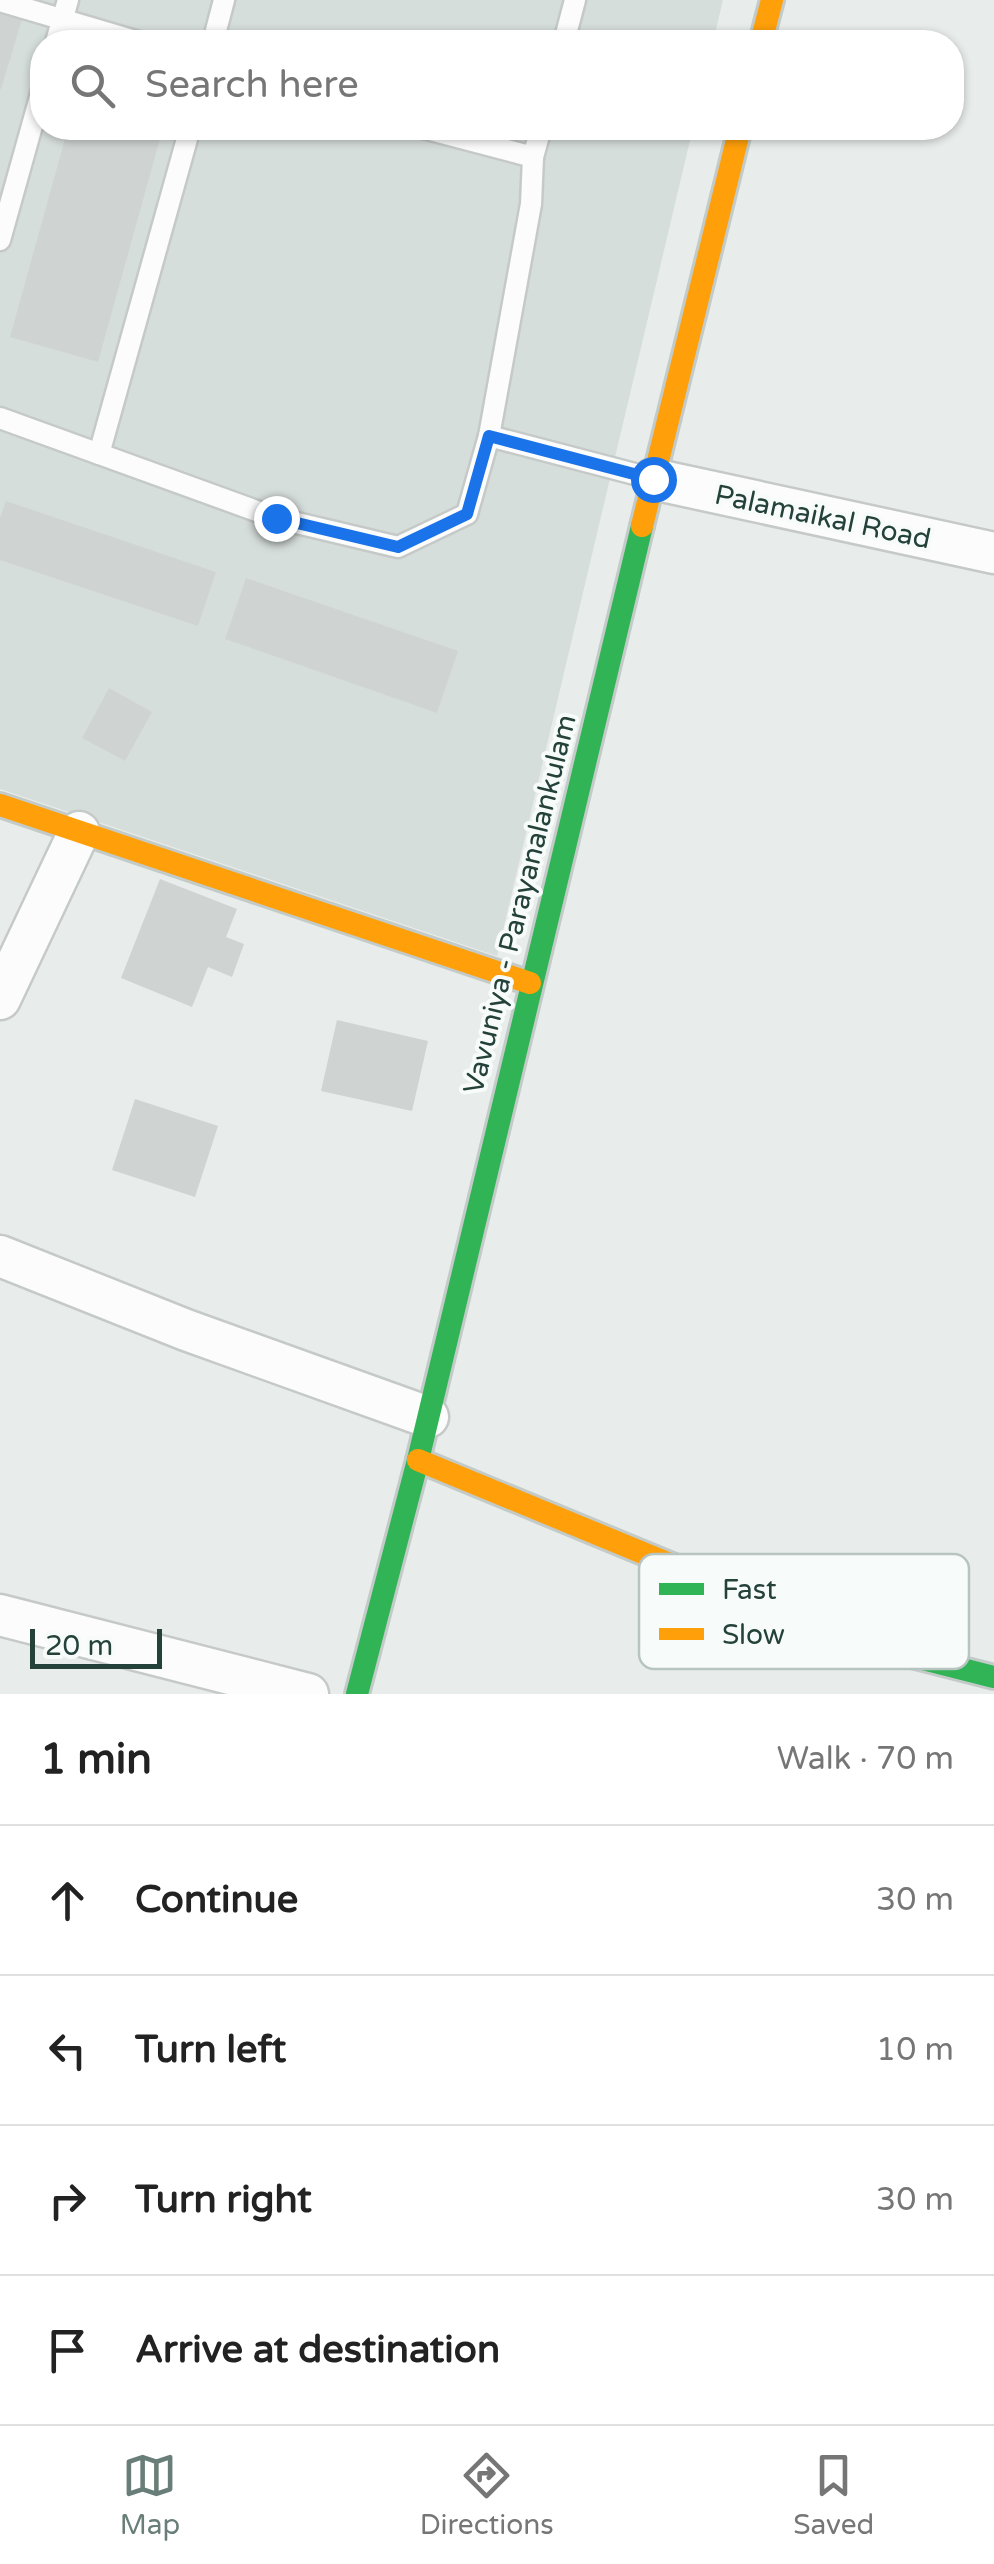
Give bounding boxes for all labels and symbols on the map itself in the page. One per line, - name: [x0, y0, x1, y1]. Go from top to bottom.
- route start: [631, 457, 677, 503]
- street label: Palamaikal Road: [712, 477, 934, 557]
- route end: [254, 496, 300, 542]
- street label: Vavuniya - Parayanalankulam: [456, 711, 584, 1097]
- legend: [639, 1554, 969, 1669]
- text: Fast: [722, 1573, 777, 1607]
- text: Slow: [722, 1618, 785, 1652]
- scale bar: [30, 1624, 162, 1668]

